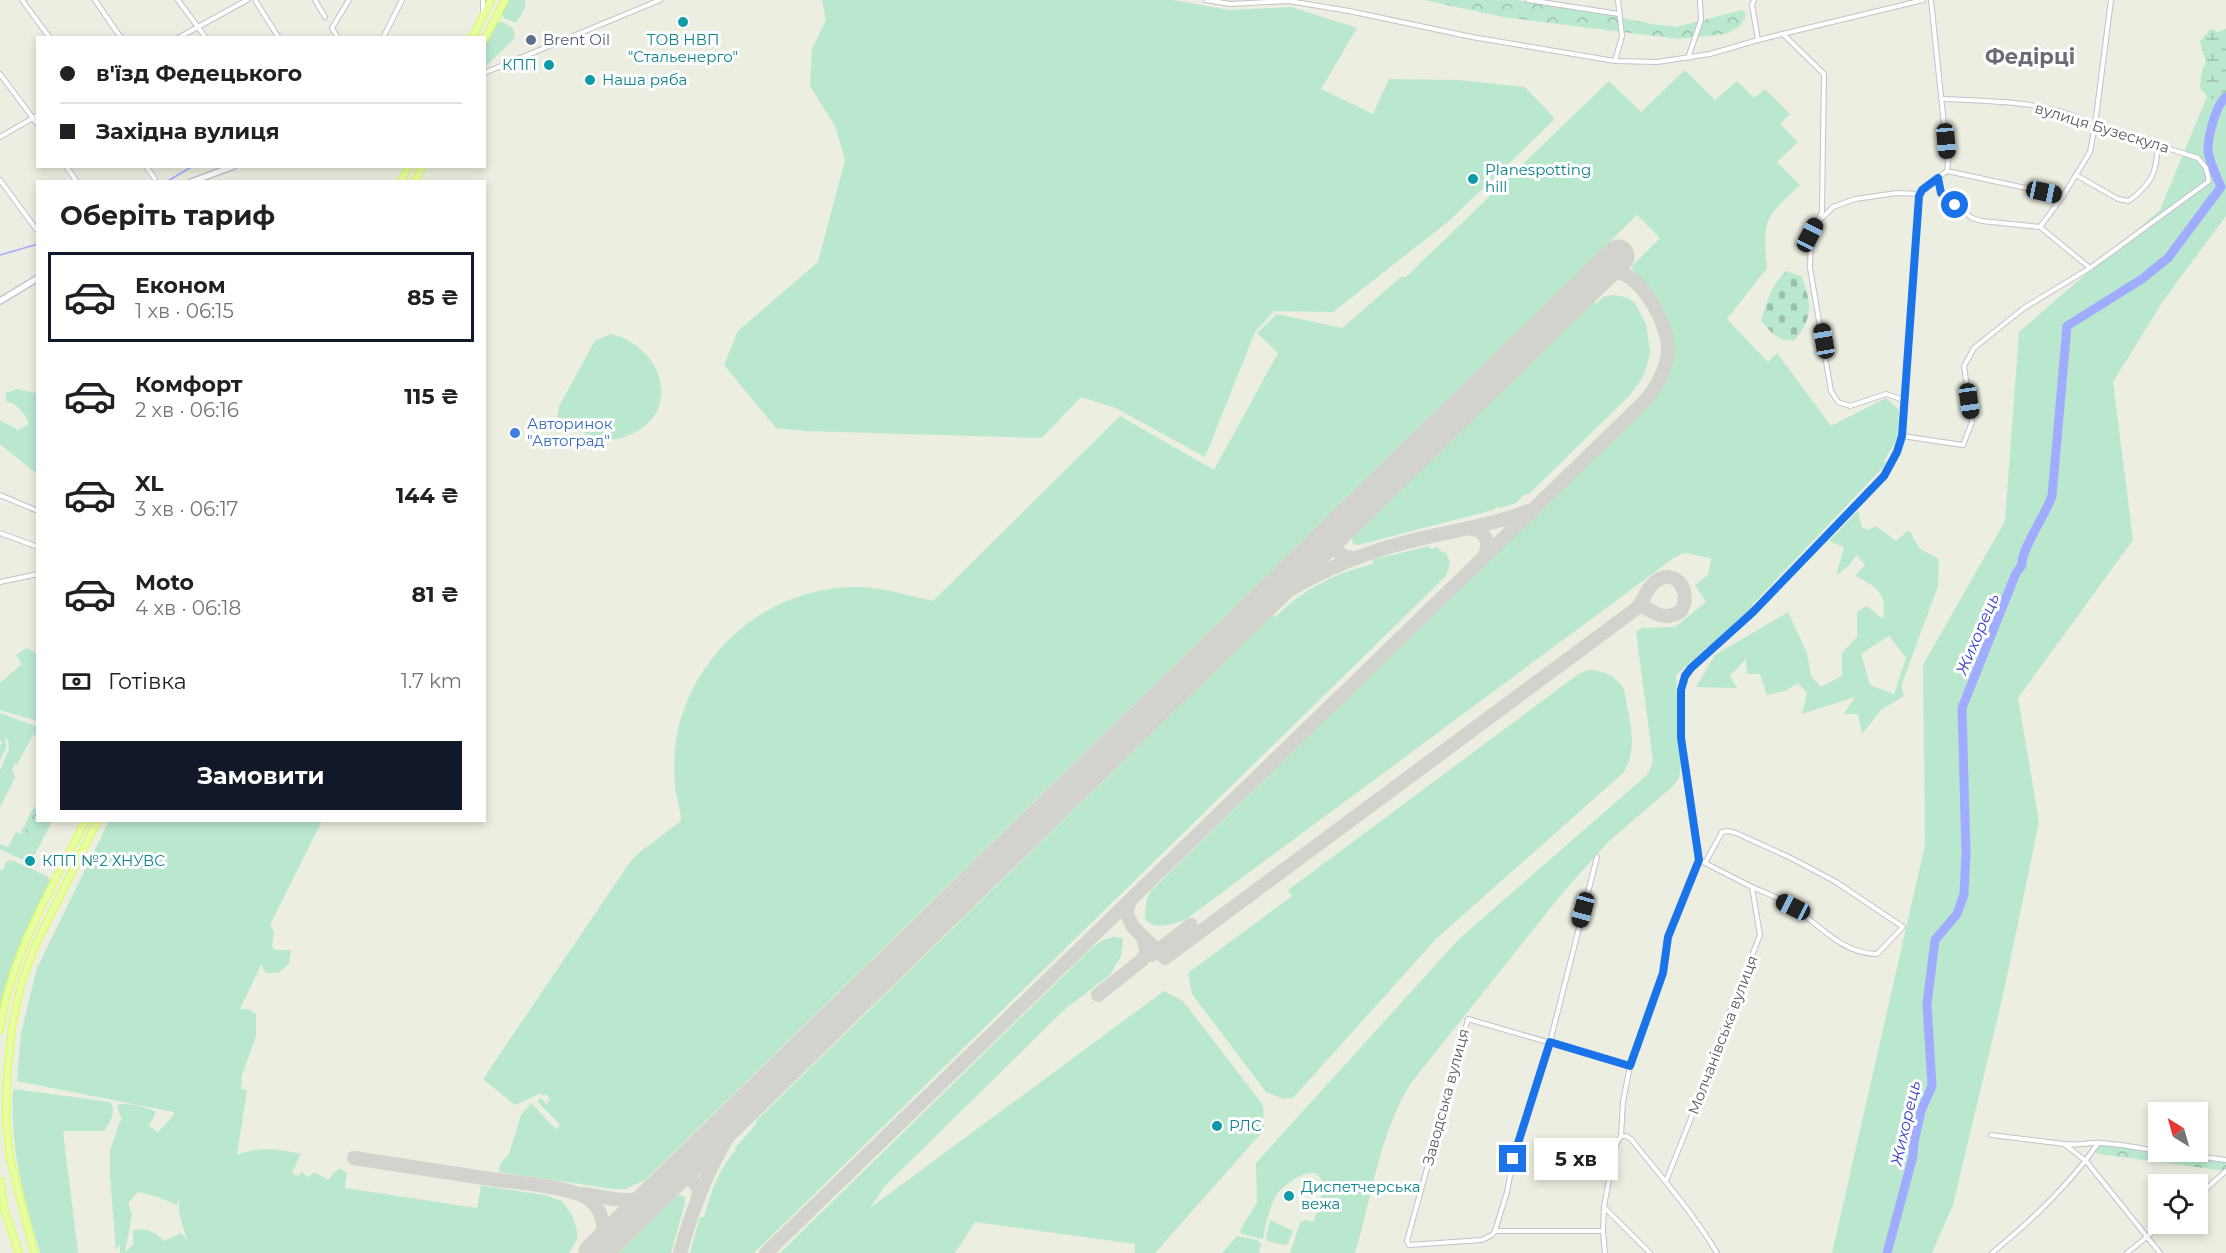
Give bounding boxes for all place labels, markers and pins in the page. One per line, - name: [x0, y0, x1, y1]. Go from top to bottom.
- marker: ТОВ НВП "Стальенерго": [676, 15, 690, 29]
- place label: Brent Oil: [543, 30, 610, 49]
- place label: ТОВ НВП "Стальенерго": [628, 30, 738, 66]
- marker: Brent Oil: [524, 33, 538, 47]
- place label: КПП: [502, 55, 537, 74]
- marker: КПП: [542, 58, 556, 72]
- place label: Наша ряба: [602, 70, 687, 89]
- marker: Наша ряба: [583, 73, 597, 87]
- place label: Planespotting hill: [1485, 160, 1591, 196]
- marker: Planespotting hill: [1466, 172, 1480, 186]
- place label: Авторинок "Автоград": [527, 414, 613, 450]
- marker: Авторинок "Автоград": [508, 426, 522, 440]
- place label: КПП №2 ХНУВС: [42, 851, 165, 870]
- marker: КПП №2 ХНУВС: [23, 854, 37, 868]
- place label: РЛС: [1229, 1116, 1262, 1135]
- marker: РЛС: [1210, 1119, 1224, 1133]
- place label: Диспетчерська вежа: [1301, 1177, 1421, 1213]
- marker: Диспетчерська вежа: [1282, 1189, 1296, 1203]

